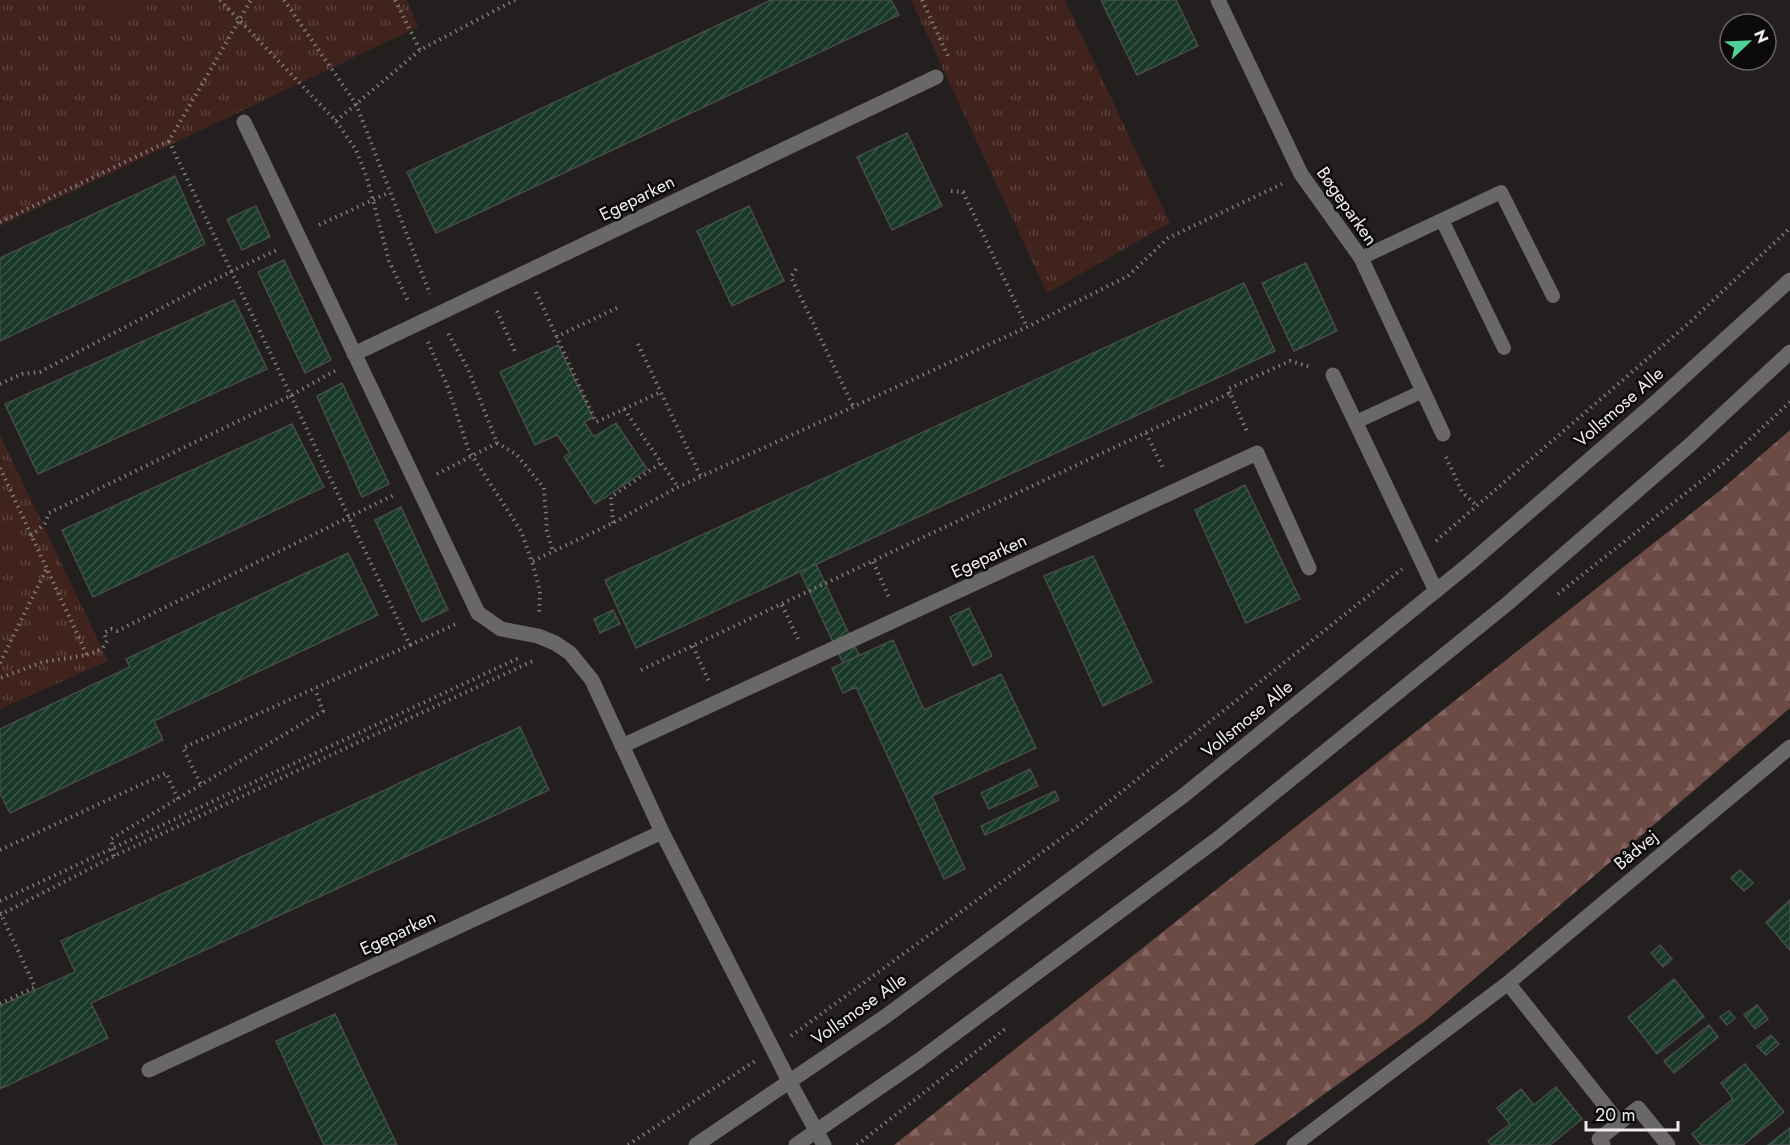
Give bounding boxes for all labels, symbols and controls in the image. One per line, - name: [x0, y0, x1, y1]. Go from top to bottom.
- north arrow: [1718, 12, 1778, 72]
- text: N: [1748, 26, 1774, 47]
- street label: Bøgeparken: [1310, 161, 1384, 251]
- street label: Egeparken: [595, 169, 679, 227]
- street label: Vollsmose Alle: [1569, 361, 1669, 453]
- street label: Egeparken: [947, 527, 1031, 585]
- street label: Vollsmose Alle: [1196, 674, 1298, 764]
- street label: Bådvej: [1608, 824, 1664, 876]
- street label: Egeparken: [356, 904, 440, 962]
- street label: Vollsmose Alle: [806, 967, 912, 1051]
- scale bar: [1586, 1094, 1678, 1132]
- text: 20 m: [1595, 1102, 1635, 1128]

